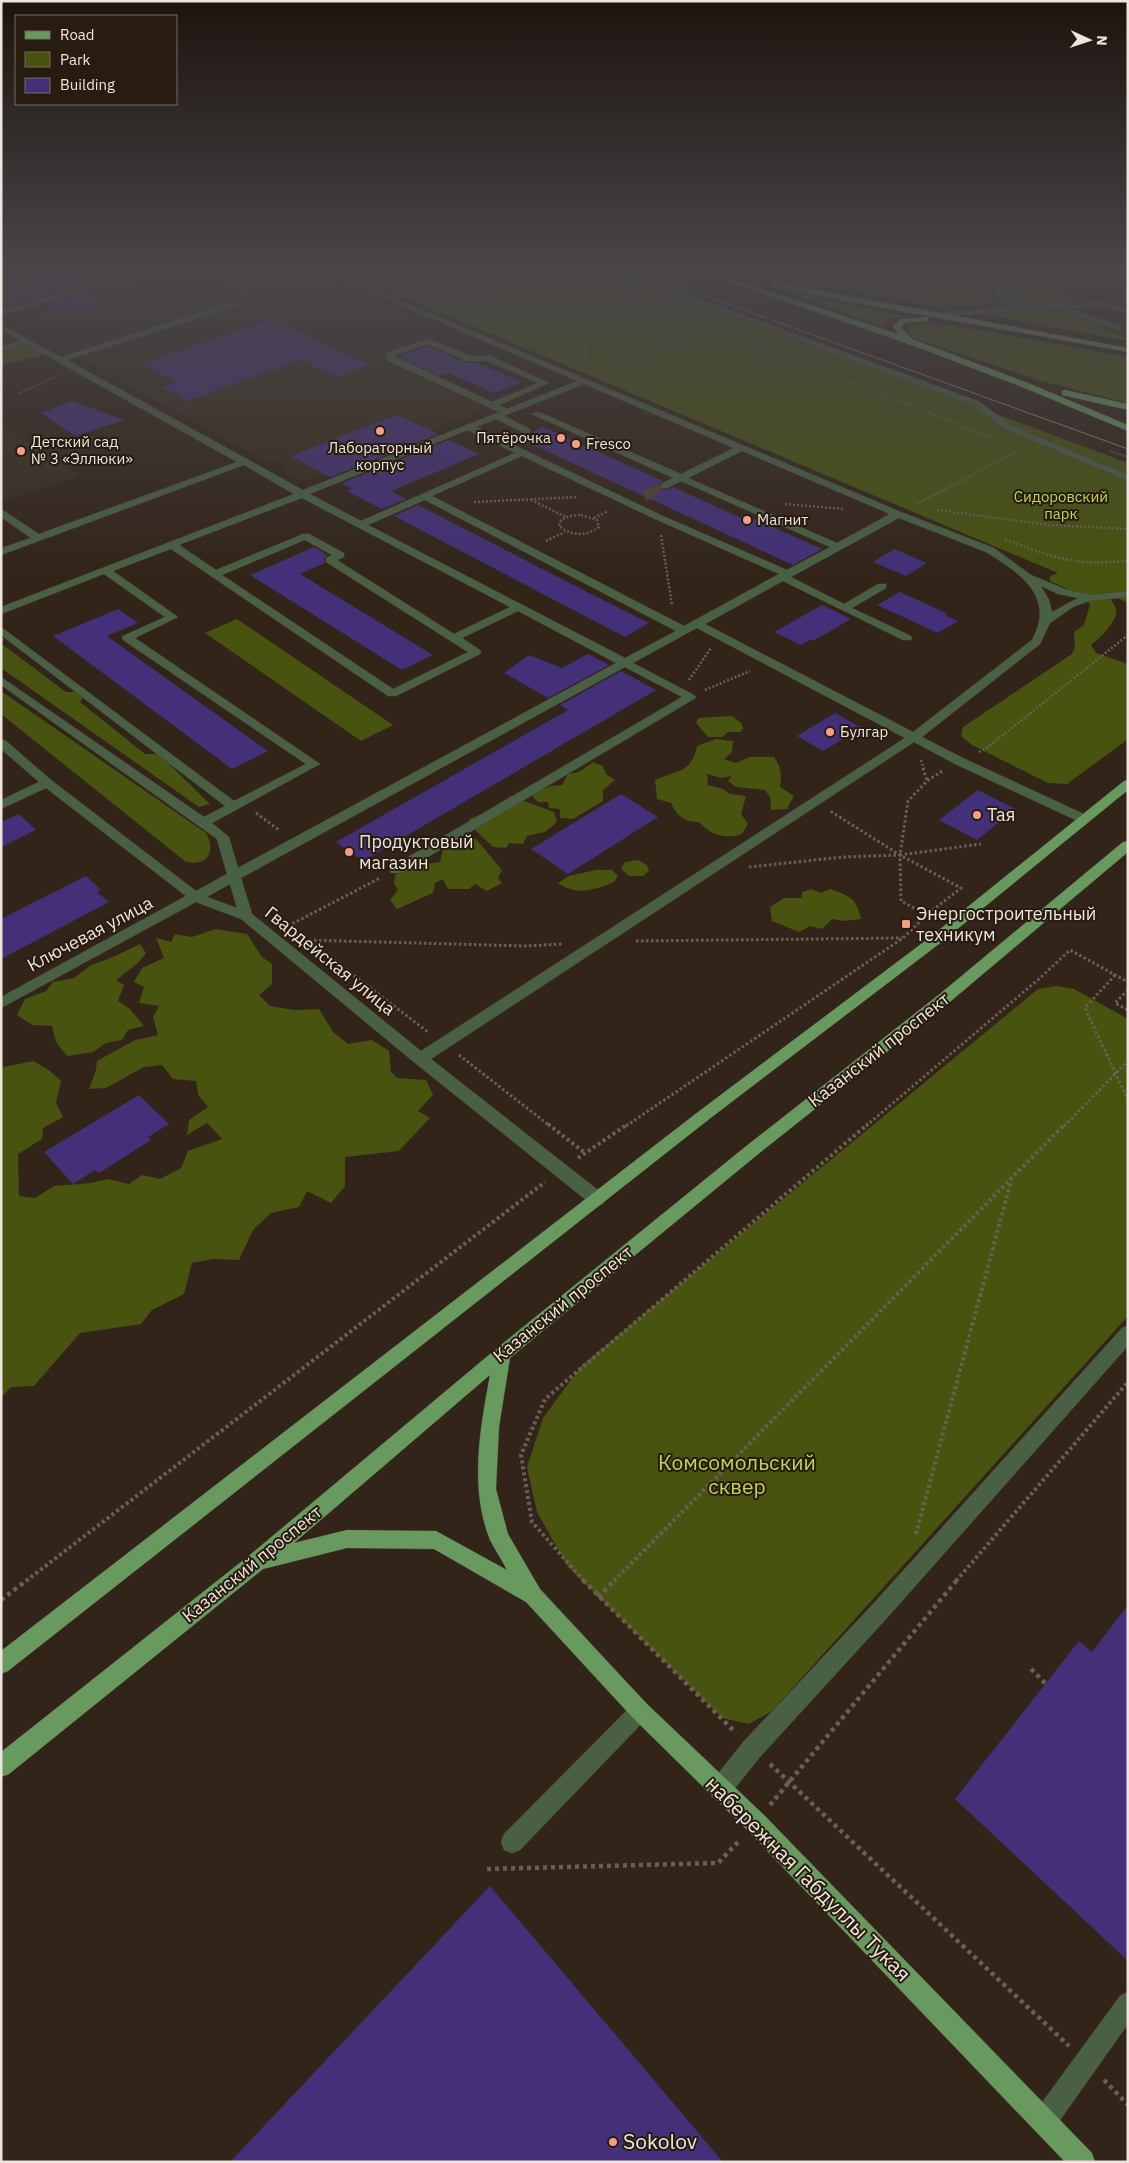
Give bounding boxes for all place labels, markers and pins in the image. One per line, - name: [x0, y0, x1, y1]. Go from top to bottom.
- marker: Лабораторный корпус: [374, 425, 386, 437]
- place label: Пятёрочка: [476, 428, 551, 447]
- place label: Детский сад № 3 «Эллюки»: [31, 432, 133, 468]
- marker: Пятёрочка: [555, 432, 567, 444]
- place label: Fresco: [586, 434, 631, 453]
- place label: Лабораторный корпус: [328, 438, 432, 474]
- marker: Fresco: [570, 438, 582, 450]
- marker: Детский сад № 3 «Эллюки»: [15, 445, 27, 457]
- place label: Магнит: [757, 510, 808, 529]
- marker: Магнит: [741, 514, 753, 526]
- place label: Булгар: [840, 722, 888, 741]
- marker: Булгар: [824, 726, 836, 738]
- place label: Тая: [987, 803, 1015, 826]
- marker: Тая: [971, 809, 983, 821]
- place label: Продуктовый магазин: [359, 830, 474, 874]
- marker: Продуктовый магазин: [343, 846, 355, 858]
- place label: Энергостроительный техникум: [916, 902, 1096, 946]
- marker: Энергостроительный техникум: [900, 918, 912, 930]
- place label: Sokolov: [623, 2127, 697, 2155]
- marker: Sokolov: [607, 2136, 619, 2148]

